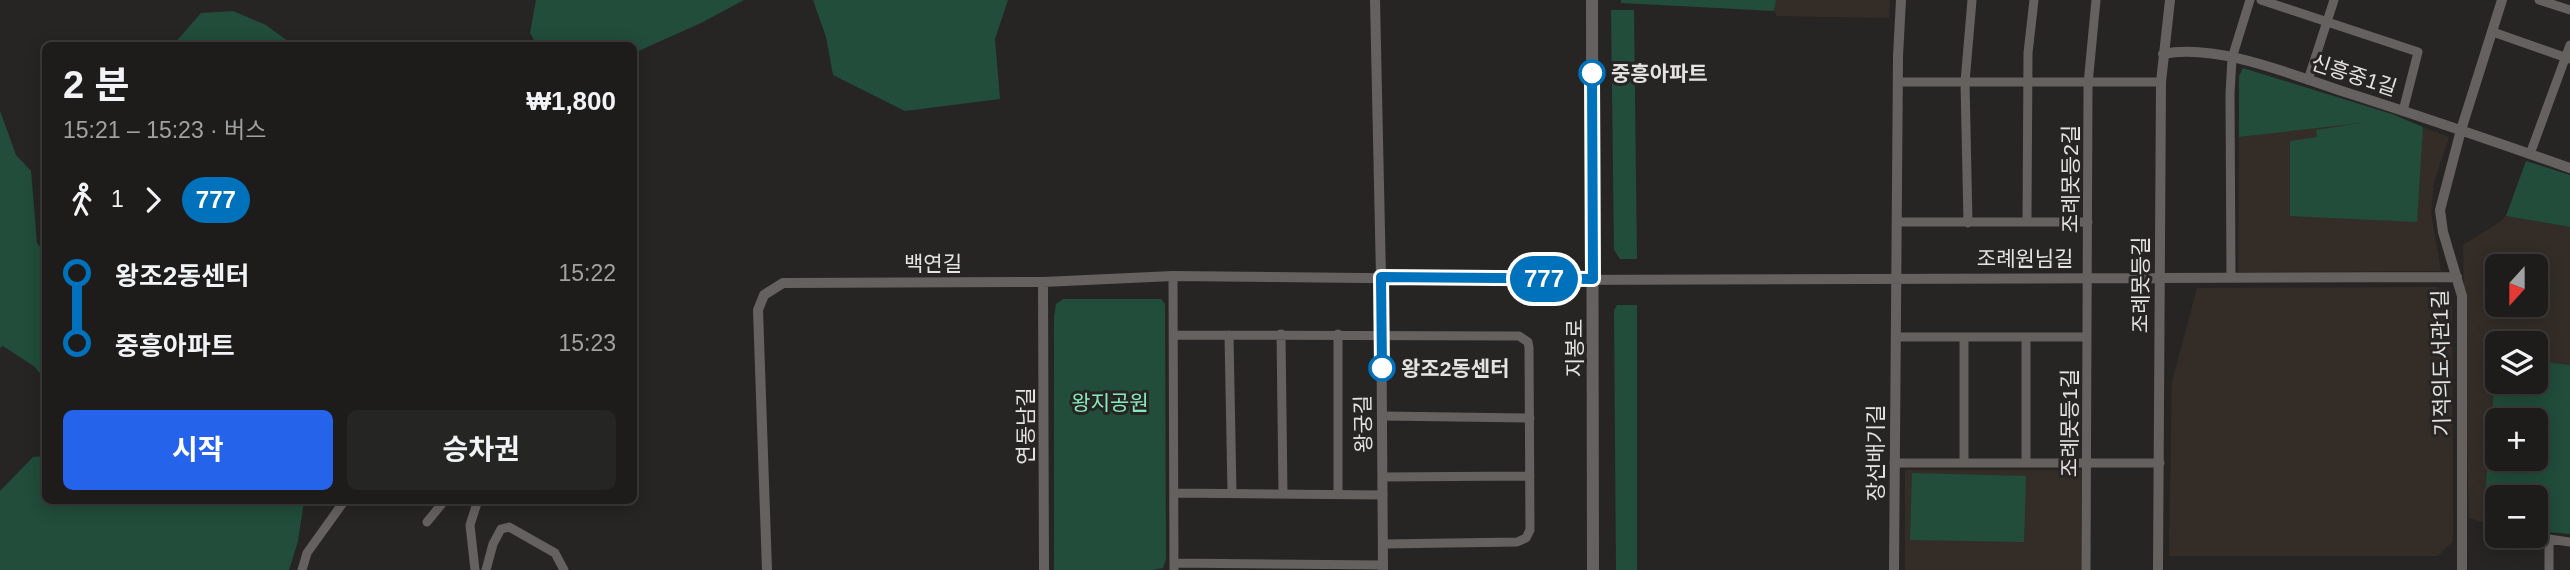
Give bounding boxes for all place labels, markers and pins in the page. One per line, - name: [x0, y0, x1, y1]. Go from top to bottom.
- marker: 중흥아파트: [1579, 60, 1605, 86]
- place label: 중흥아파트: [1611, 62, 1708, 85]
- marker: 왕조2동센터: [1369, 355, 1395, 381]
- place label: 왕조2동센터: [1401, 357, 1509, 380]

